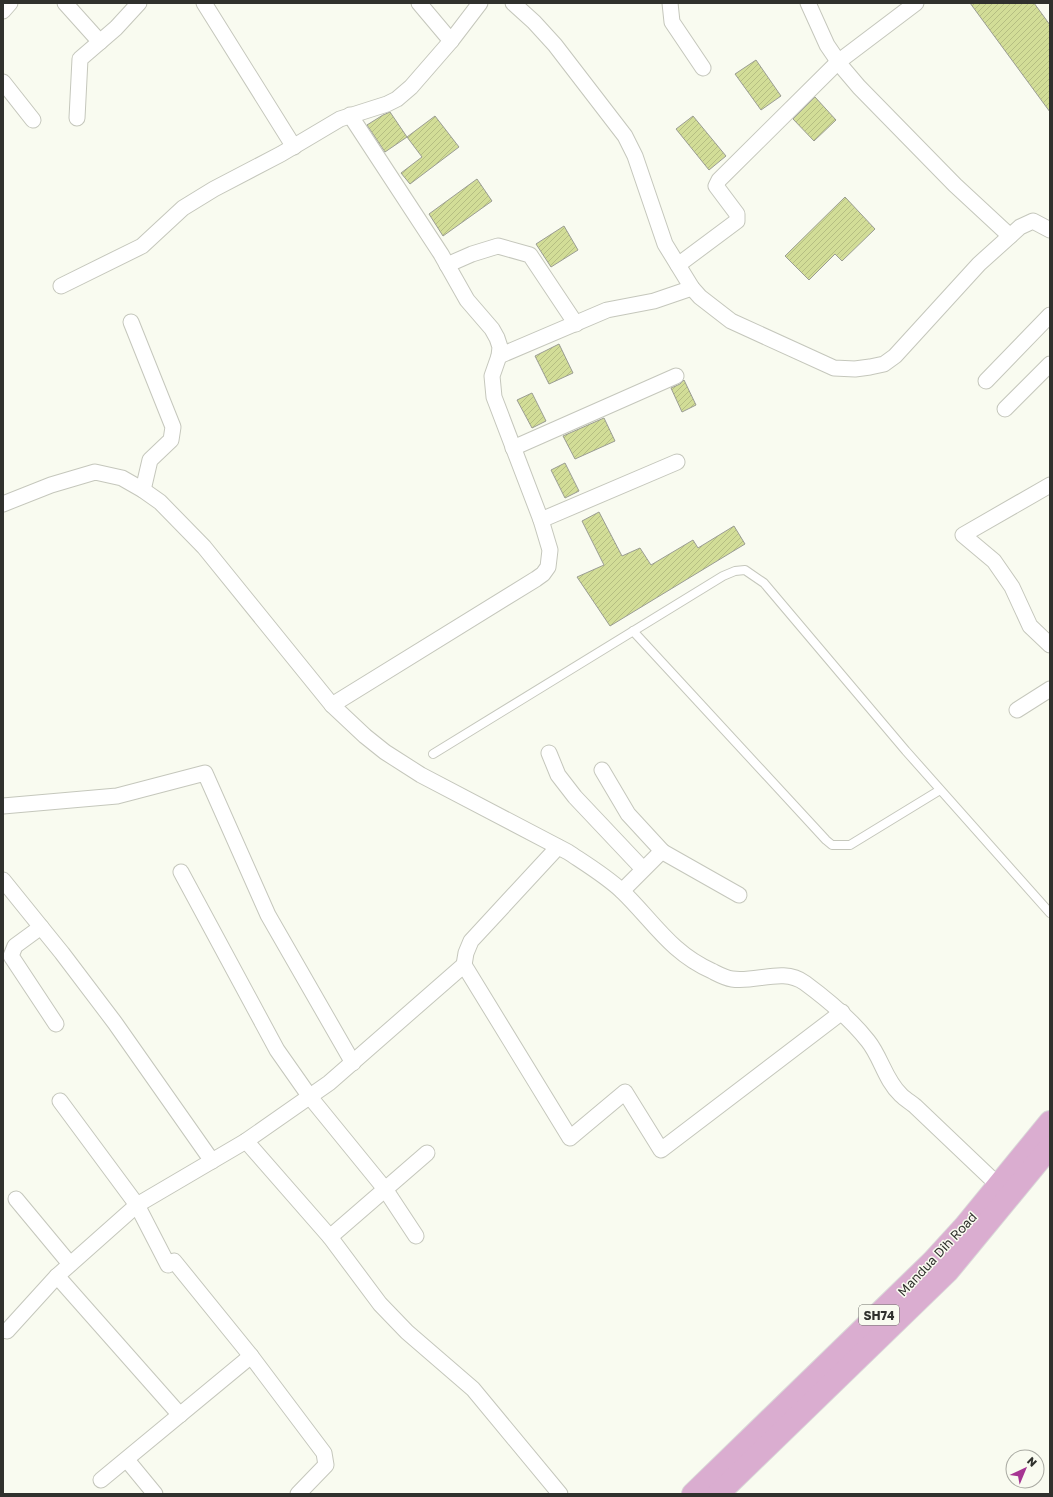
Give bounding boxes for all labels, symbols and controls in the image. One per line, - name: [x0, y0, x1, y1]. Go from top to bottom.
- street label: Mandua Dih Road: [894, 1209, 980, 1299]
- road number: SH74: [859, 1305, 899, 1325]
- north arrow: [1005, 1449, 1045, 1489]
- text: N: [1025, 1454, 1040, 1469]

